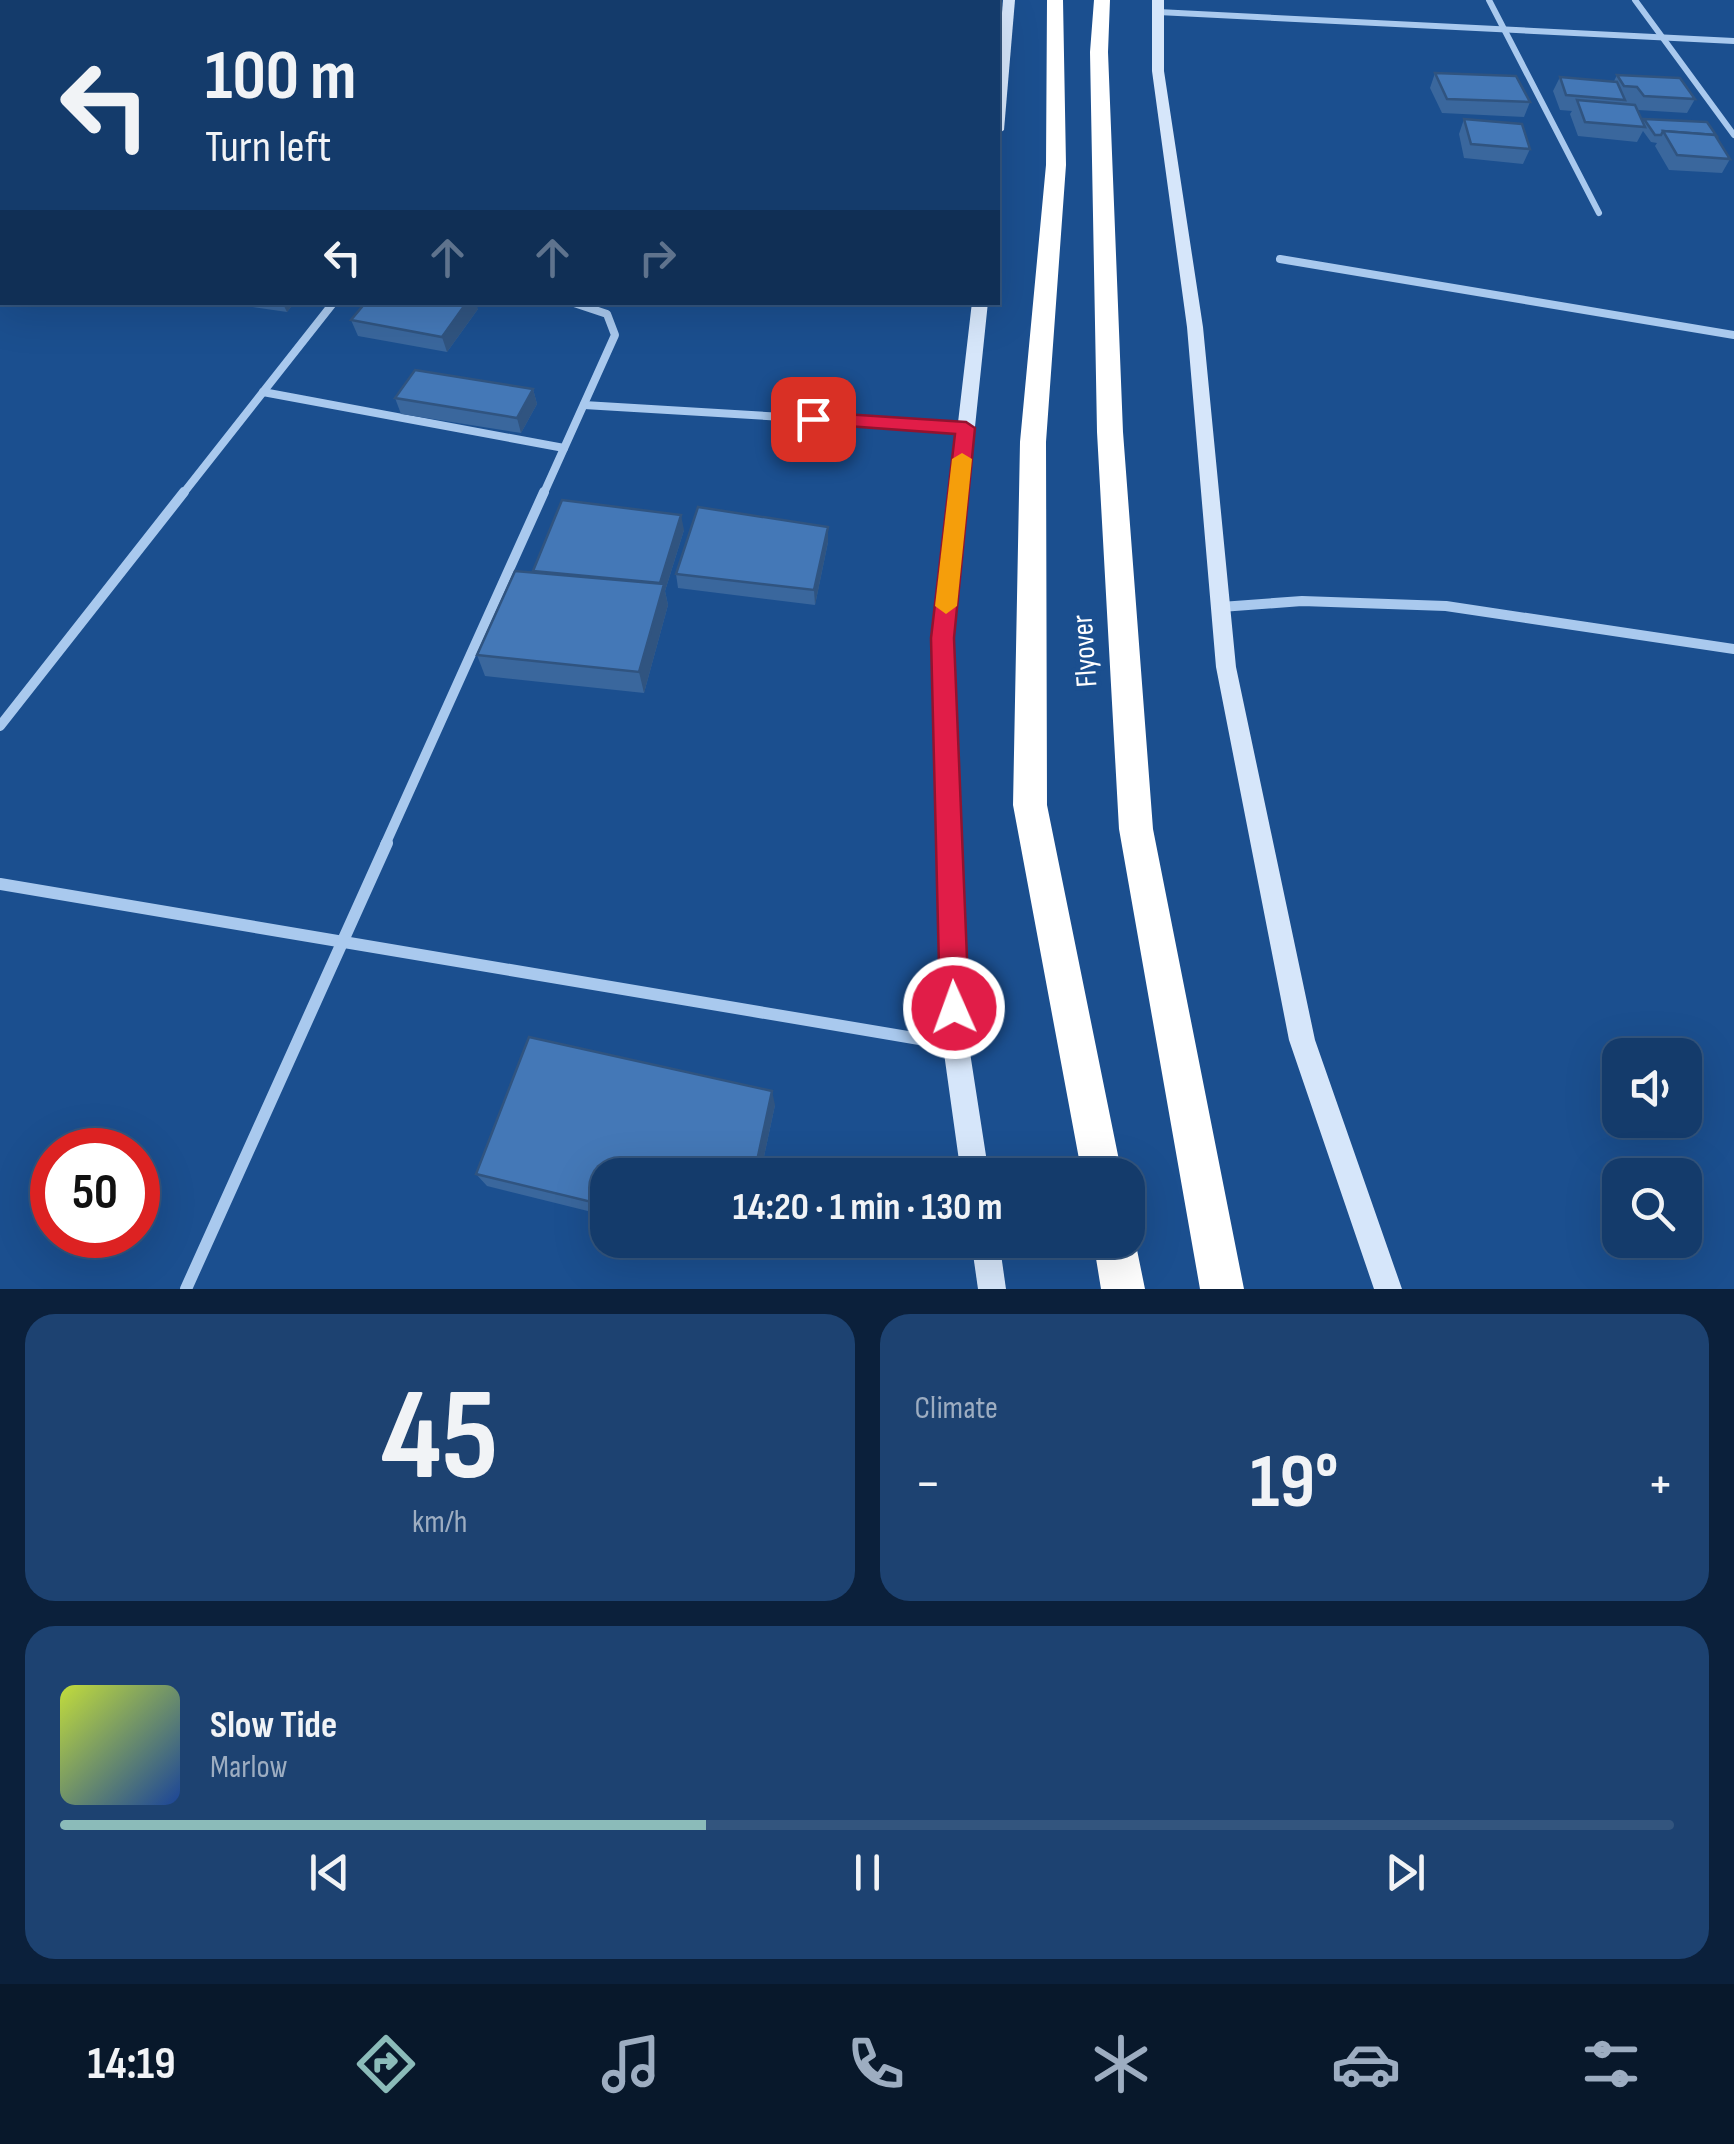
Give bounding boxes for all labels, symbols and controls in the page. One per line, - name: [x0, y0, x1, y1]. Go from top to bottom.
- text: 100 m: [205, 35, 356, 119]
- icon: left: [40, 40, 170, 170]
- text: Turn left: [205, 120, 331, 175]
- icon: left: [315, 230, 370, 285]
- icon: ahead: [420, 230, 475, 285]
- icon: ahead: [525, 230, 580, 285]
- icon: right: [630, 230, 685, 285]
- pin: [771, 377, 856, 462]
- icon: arrive: [786, 392, 841, 447]
- street label: Flyover: [1064, 613, 1105, 688]
- position arrow: [902, 956, 1006, 1060]
- map controls: [1602, 1038, 1702, 1258]
- button: sound: [1602, 1038, 1702, 1138]
- speed limit sign: 50: [30, 1128, 160, 1258]
- button: search: [1602, 1158, 1702, 1258]
- text: 14:20 · 1 min · 130 m: [733, 1185, 1002, 1230]
- text: 45: [381, 1360, 499, 1516]
- text: Climate: [915, 1389, 998, 1428]
- text: 19°: [1250, 1438, 1338, 1529]
- text: −: [915, 1451, 941, 1518]
- text: +: [1647, 1451, 1674, 1518]
- text: km/h: [412, 1503, 467, 1542]
- text: Slow Tide: [210, 1703, 337, 1748]
- text: Marlow: [210, 1748, 288, 1787]
- icon: previous: [302, 1845, 357, 1900]
- icon: pause: [840, 1845, 895, 1900]
- icon: next: [1378, 1845, 1433, 1900]
- icon: directions: [351, 2029, 421, 2099]
- icon: music: [596, 2029, 666, 2099]
- icon: phone: [841, 2029, 911, 2099]
- icon: climate: [1086, 2029, 1156, 2099]
- icon: car: [1331, 2029, 1401, 2099]
- icon: filters: [1576, 2029, 1646, 2099]
- text: 14:19: [88, 2037, 176, 2092]

